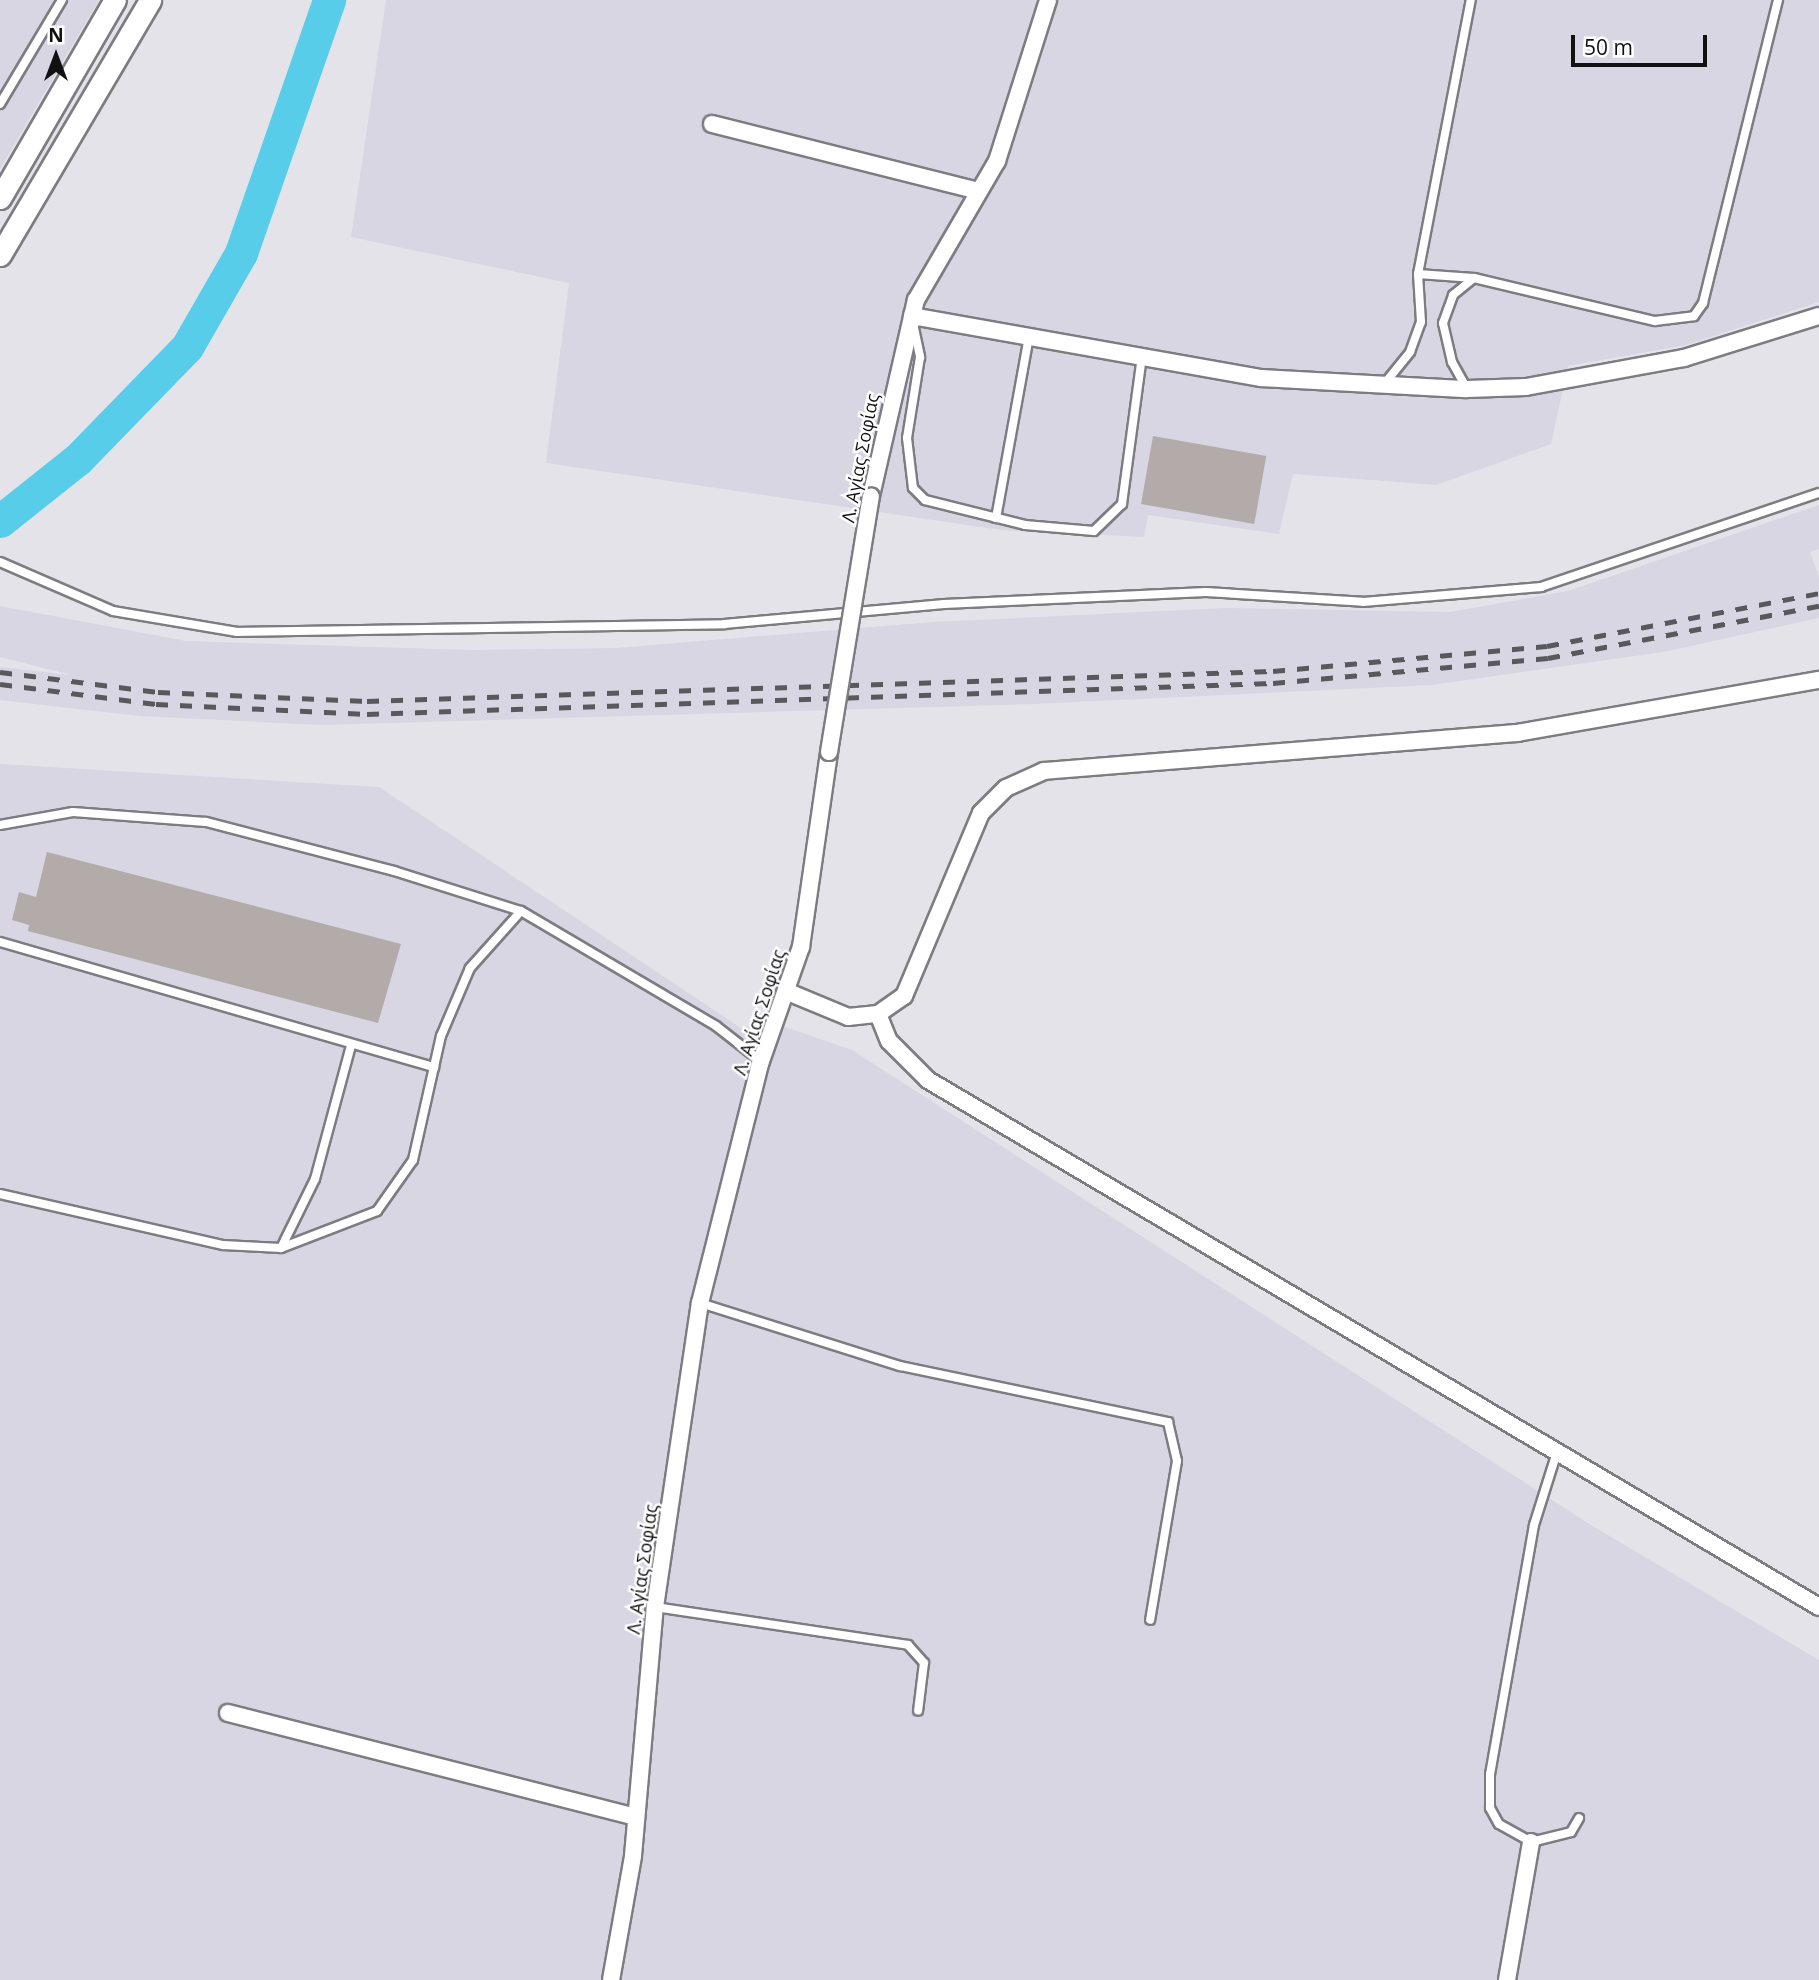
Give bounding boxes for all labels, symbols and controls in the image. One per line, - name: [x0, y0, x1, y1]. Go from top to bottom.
- north arrow: [21, 21, 91, 91]
- scale bar: [1574, 21, 1710, 65]
- text: N: [48, 22, 64, 48]
- text: 50 m: [1584, 33, 1633, 61]
- street label: Λ. Αγίας Σοφίας: [837, 392, 883, 524]
- street label: Λ. Αγίας Σοφίας: [728, 946, 790, 1078]
- street label: Λ. Αγίας Σοφίας: [622, 1503, 662, 1635]

